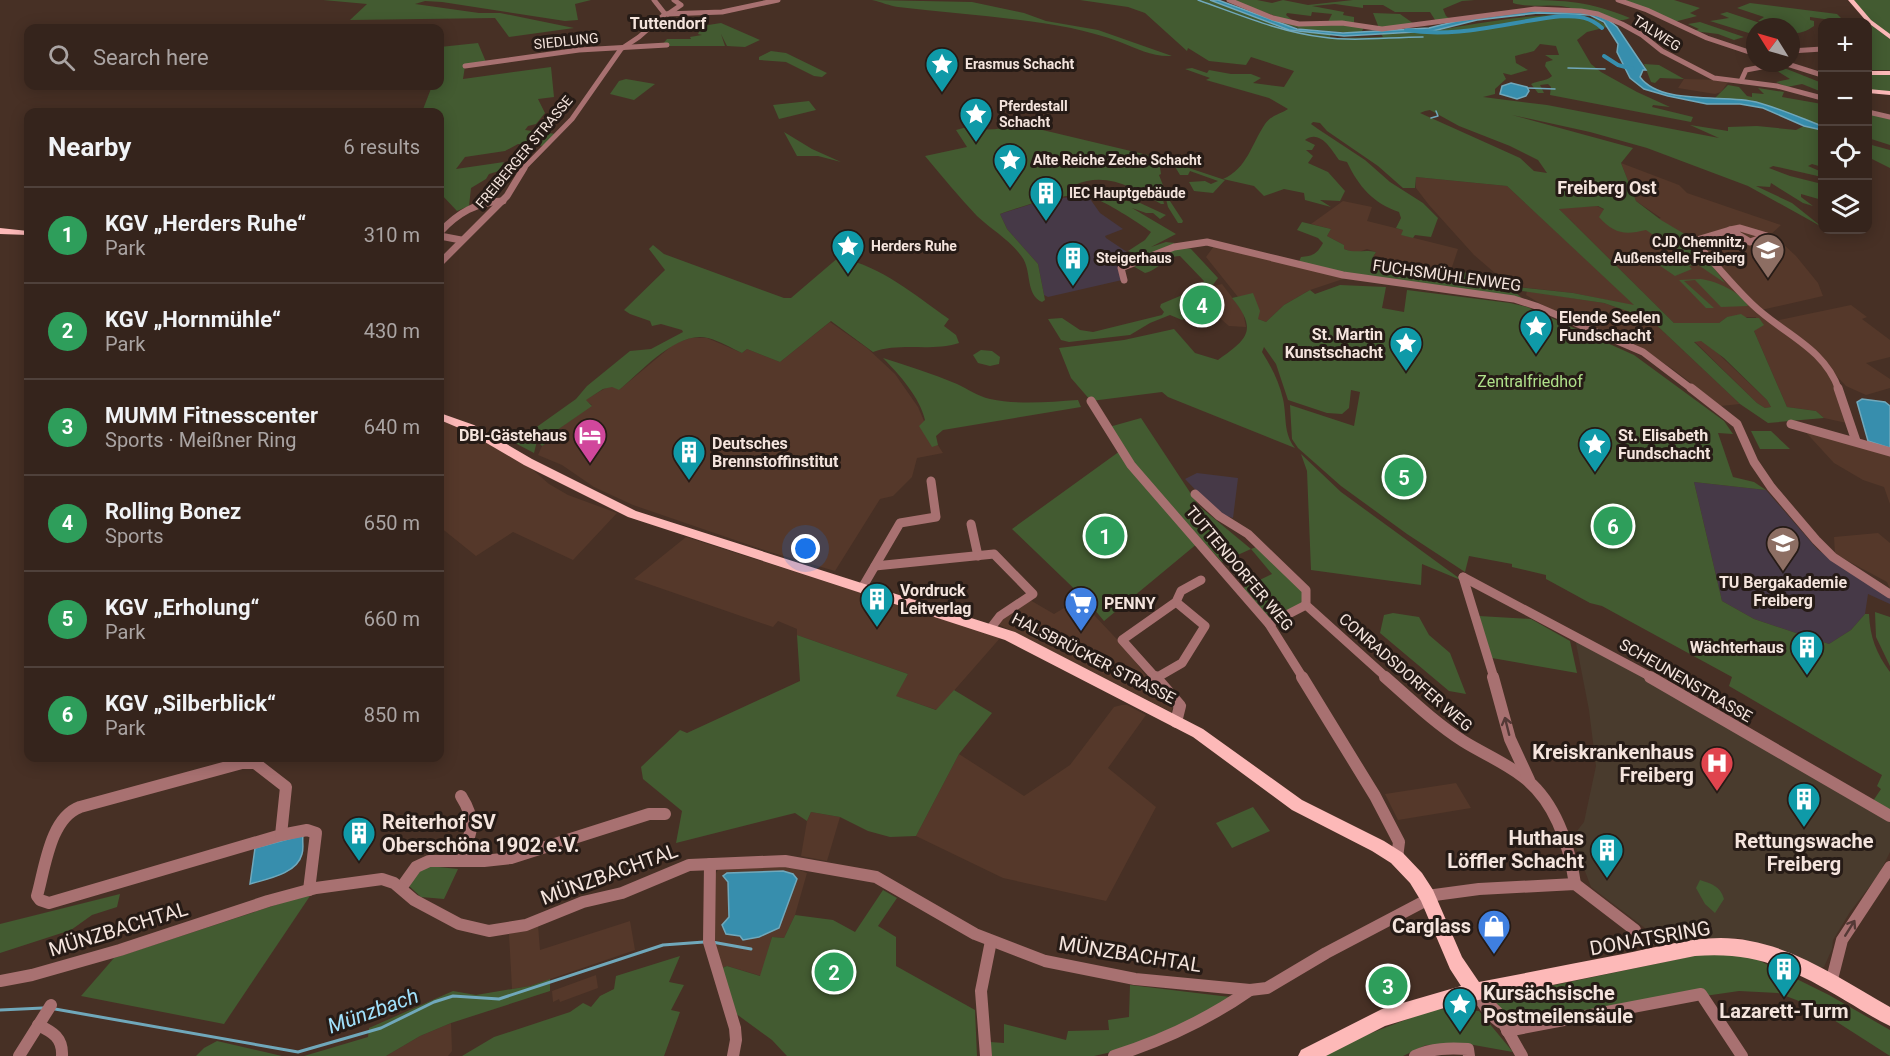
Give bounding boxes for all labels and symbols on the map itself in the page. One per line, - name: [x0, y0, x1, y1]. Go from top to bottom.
- street label: TALWEG: [1630, 12, 1684, 54]
- district label: Tuttendorf: [630, 14, 707, 33]
- north arrow: [1746, 18, 1800, 72]
- street label: SIEDLUNG: [533, 30, 599, 52]
- place icon: Erasmus Schacht: [924, 46, 960, 93]
- place label: Erasmus Schacht: [965, 56, 1074, 72]
- street label: FREIBERGER STRASSE: [472, 92, 576, 212]
- place icon: Pferdestall Schacht: [958, 96, 994, 143]
- place label: Pferdestall Schacht: [999, 98, 1068, 130]
- place icon: Alte Reiche Zeche Schacht: [992, 142, 1028, 189]
- place label: Alte Reiche Zeche Schacht: [1033, 152, 1202, 168]
- building icon: IEC Hauptgebäude: [1028, 175, 1064, 222]
- district label: Freiberg Ost: [1557, 177, 1657, 198]
- place label: IEC Hauptgebäude: [1069, 185, 1186, 201]
- place icon: Herders Ruhe: [830, 228, 866, 275]
- school or university icon: CJD Chemnitz, Außenstelle Freiberg: [1750, 232, 1786, 279]
- place label: CJD Chemnitz, Außenstelle Freiberg: [1613, 234, 1745, 266]
- place label: Herders Ruhe: [871, 238, 957, 254]
- building icon: Steigerhaus: [1055, 240, 1091, 287]
- place label: Steigerhaus: [1096, 250, 1172, 266]
- street label: FUCHSMÜHLENWEG: [1372, 256, 1522, 295]
- pin: 4: [1182, 282, 1222, 328]
- place icon: Elende Seelen Fundschacht: [1518, 308, 1554, 355]
- place label: Elende Seelen Fundschacht: [1559, 308, 1660, 345]
- place label: St. Martin Kunstschacht: [1285, 325, 1384, 362]
- place icon: St. Martin Kunstschacht: [1388, 325, 1424, 372]
- park label: Zentralfriedhof: [1477, 372, 1583, 391]
- hotel icon: DBI-Gästehaus: [572, 417, 608, 464]
- place label: DBI-Gästehaus: [459, 426, 567, 445]
- place icon: St. Elisabeth Fundschacht: [1577, 426, 1613, 473]
- place label: St. Elisabeth Fundschacht: [1618, 426, 1711, 463]
- building icon: Deutsches Brennstoffinstitut: [671, 434, 707, 481]
- place label: Deutsches Brennstoffinstitut: [712, 434, 839, 471]
- pin: 5: [1384, 454, 1424, 500]
- street label: TUTTENDORFER WEG: [1182, 502, 1297, 635]
- pin: 6: [1594, 504, 1632, 548]
- pin: 1: [1086, 514, 1124, 558]
- school or university icon: TU Bergakademie Freiberg: [1765, 525, 1801, 572]
- your location: [791, 534, 820, 563]
- place label: TU Bergakademie Freiberg: [1719, 573, 1847, 610]
- building icon: Vordruck Leitverlag: [859, 581, 895, 628]
- place label: Vordruck Leitverlag: [900, 581, 971, 618]
- supermarket icon: PENNY: [1063, 585, 1099, 632]
- place label: PENNY: [1104, 594, 1156, 613]
- street label: HALSBRÜCKER STRASSE: [1009, 609, 1179, 708]
- street label: CONRADSDORFER WEG: [1335, 609, 1476, 735]
- building icon: Wächterhaus: [1789, 629, 1825, 676]
- street label: SCHEUNENSTRASSE: [1616, 635, 1756, 726]
- place label: Wächterhaus: [1690, 638, 1784, 657]
- one-way arrow: [1500, 717, 1512, 736]
- place label: Kreiskrankenhaus Freiberg: [1532, 740, 1694, 787]
- hospital icon: Kreiskrankenhaus Freiberg: [1699, 745, 1735, 792]
- building icon: Rettungswache Freiberg: [1786, 781, 1822, 828]
- place label: Reiterhof SV Oberschöna 1902 e.V.: [382, 810, 579, 857]
- building icon: Reiterhof SV Oberschöna 1902 e.V.: [341, 815, 377, 862]
- place label: Huthaus Löffler Schacht: [1447, 826, 1584, 873]
- place label: Rettungswache Freiberg: [1734, 829, 1874, 876]
- building icon: Huthaus Löffler Schacht: [1589, 832, 1625, 879]
- street label: MÜNZBACHTAL: [537, 838, 681, 910]
- street label: MÜNZBACHTAL: [46, 896, 191, 962]
- shop icon: Carglass: [1476, 908, 1512, 955]
- place label: Carglass: [1392, 914, 1471, 938]
- street label: DONATSRING: [1588, 916, 1712, 960]
- one-way arrow: [1844, 920, 1856, 937]
- street label: MÜNZBACHTAL: [1057, 931, 1203, 977]
- pin: 2: [814, 950, 854, 994]
- building icon: Lazarett-Turm: [1766, 951, 1802, 998]
- pin: 3: [1368, 964, 1408, 1008]
- place label: Kursächsische Postmeilensäule: [1483, 981, 1633, 1028]
- water label: Münzbach: [324, 984, 422, 1038]
- place icon: Kursächsische Postmeilensäule: [1442, 986, 1478, 1033]
- place label: Lazarett-Turm: [1719, 999, 1849, 1023]

